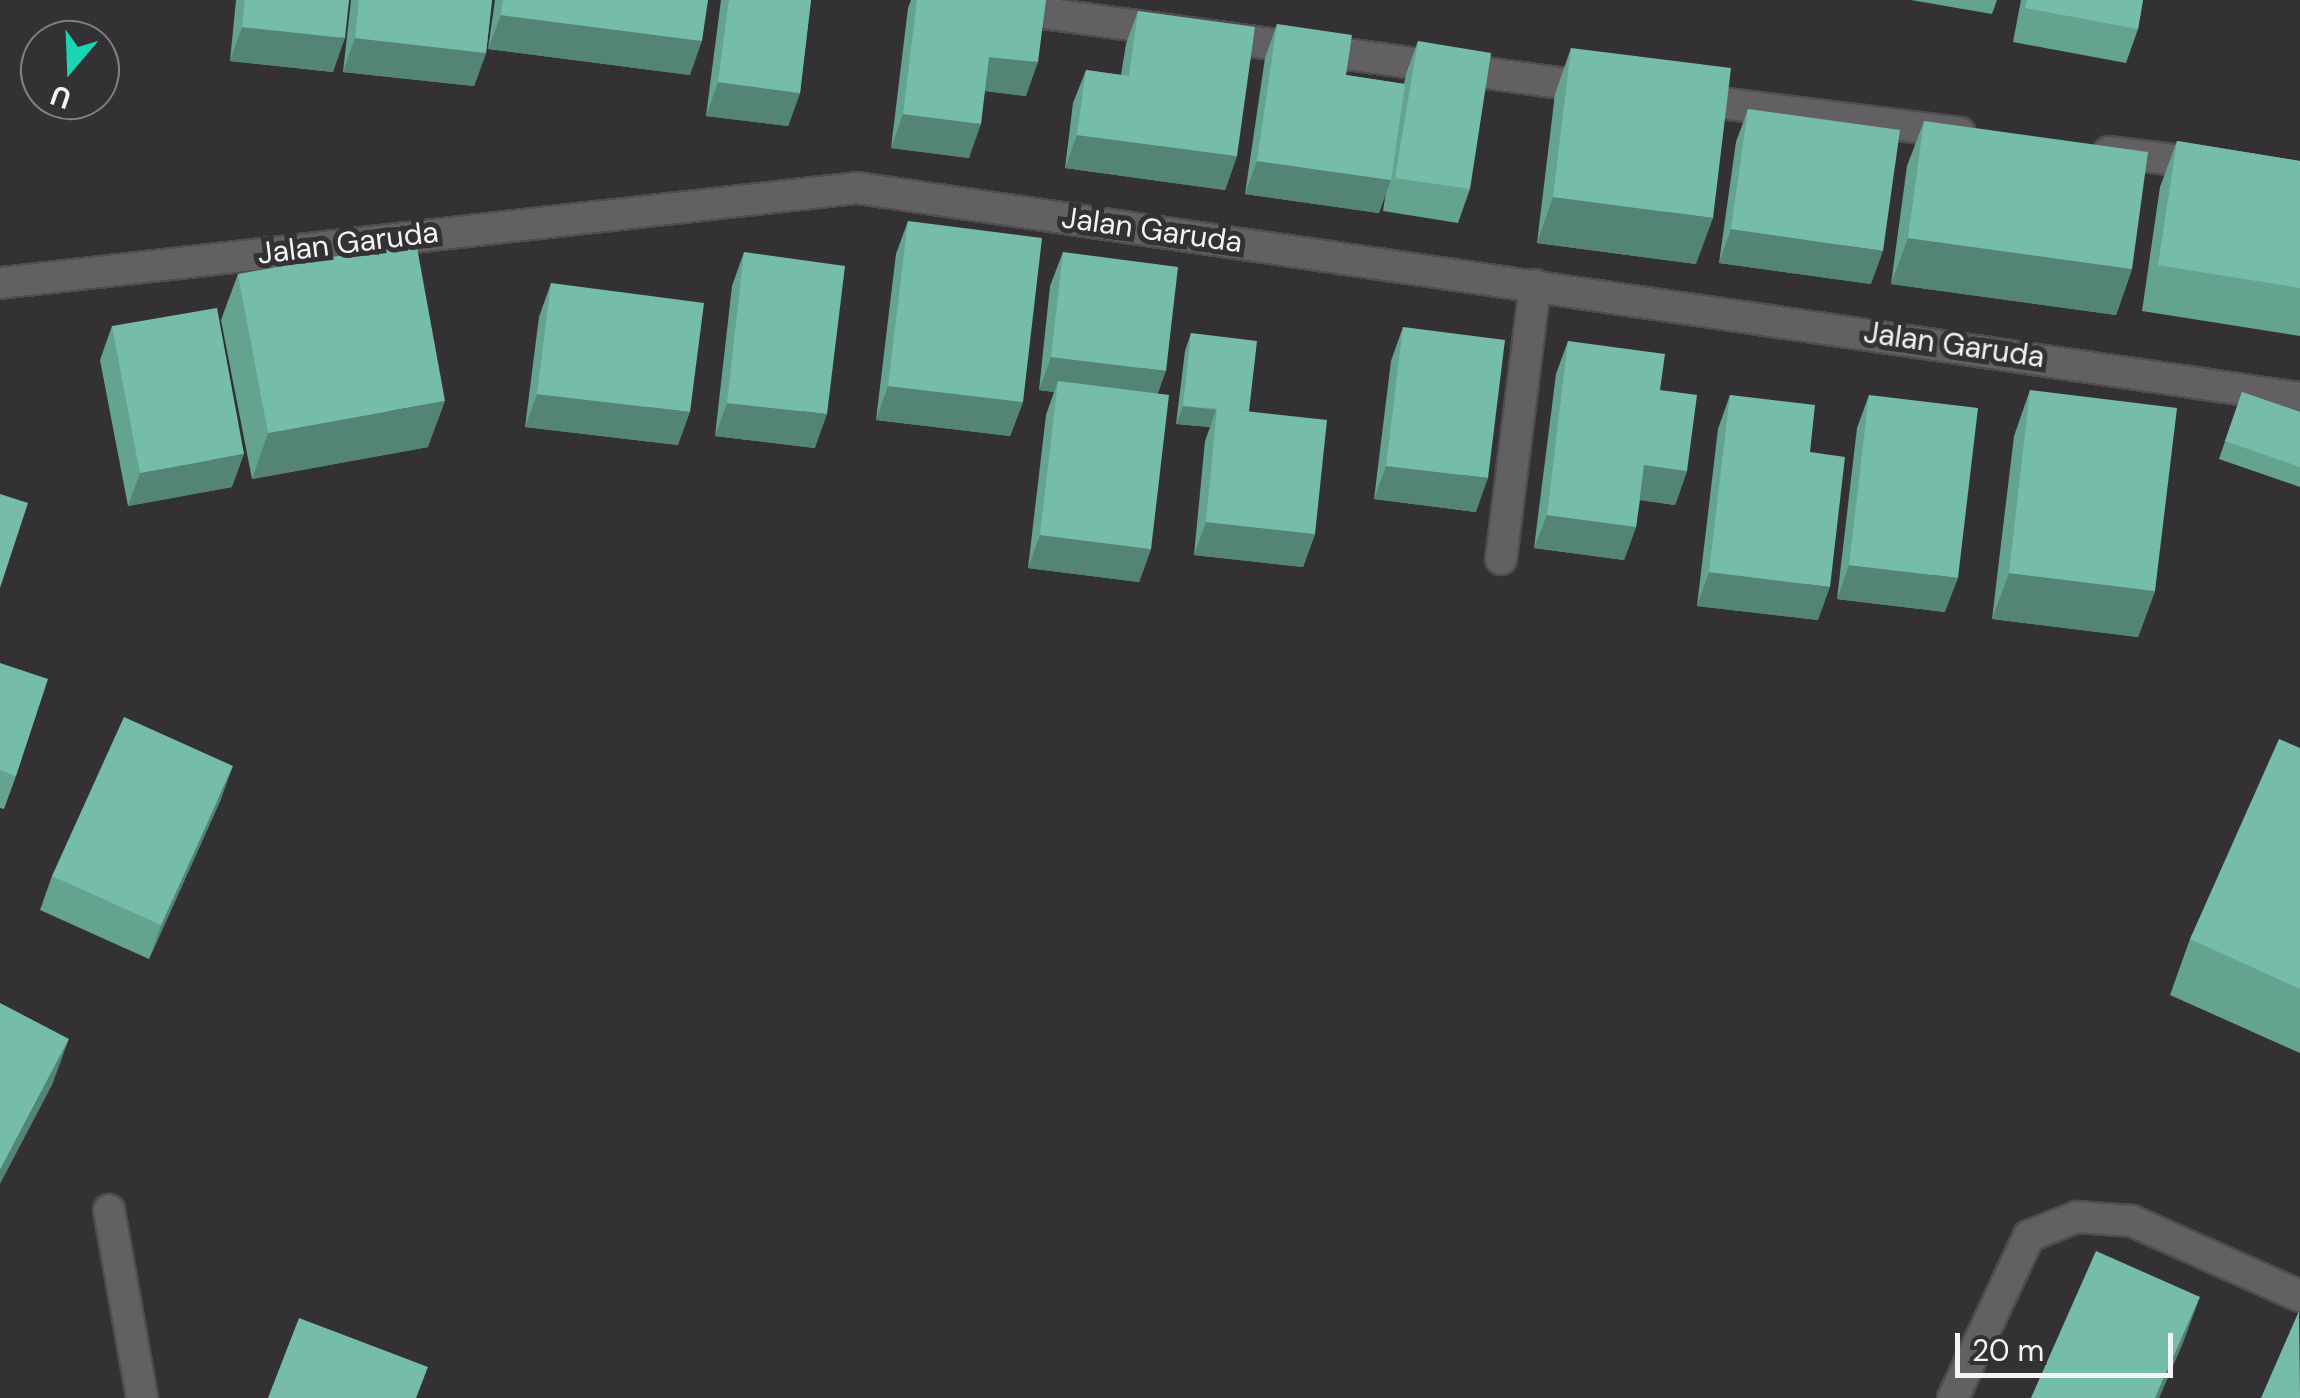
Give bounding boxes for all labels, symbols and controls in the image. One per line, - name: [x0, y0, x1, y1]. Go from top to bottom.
- north arrow: [20, 20, 120, 120]
- text: U: [46, 76, 76, 118]
- street label: Jalan Garuda: [1059, 200, 1245, 260]
- street label: Jalan Garuda: [255, 214, 441, 272]
- street label: Jalan Garuda: [1861, 315, 2047, 375]
- scale bar: [1960, 1313, 2178, 1375]
- text: 20 m: [1972, 1331, 2044, 1370]

